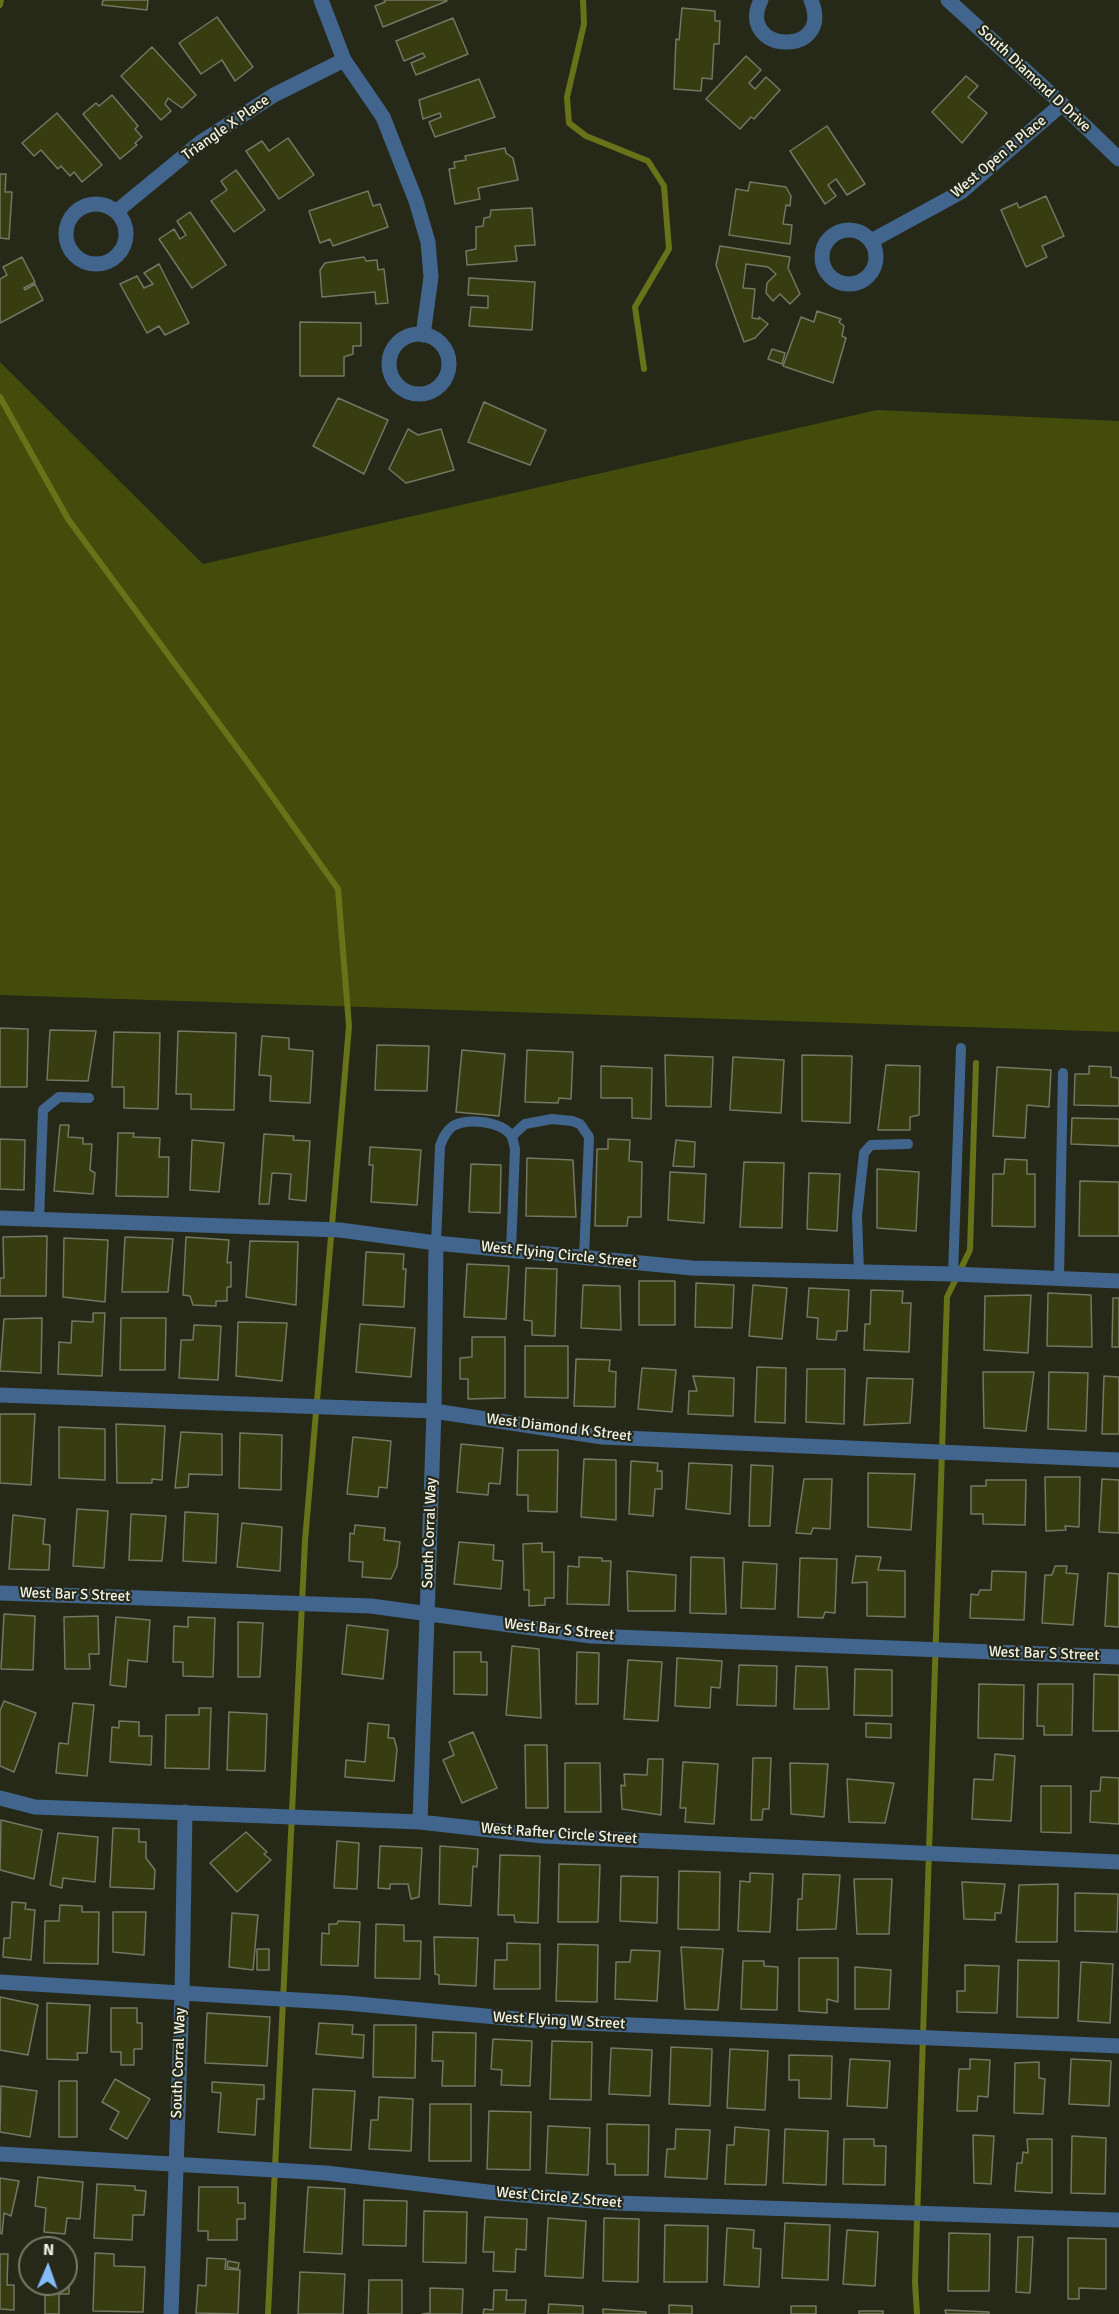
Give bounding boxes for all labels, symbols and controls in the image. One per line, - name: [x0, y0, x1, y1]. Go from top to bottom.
- street label: South Diamond D Drive: [974, 22, 1094, 136]
- street label: Triangle X Place: [179, 91, 273, 165]
- street label: West Open R Place: [948, 112, 1050, 202]
- street label: West Flying Circle Street: [480, 1238, 638, 1272]
- street label: West Diamond K Street: [485, 1410, 633, 1446]
- street label: South Corral Way: [419, 1477, 441, 1589]
- street label: West Bar S Street: [19, 1584, 131, 1606]
- street label: West Bar S Street: [503, 1615, 615, 1645]
- street label: West Bar S Street: [988, 1643, 1100, 1665]
- street label: West Rafter Circle Street: [480, 1820, 638, 1848]
- street label: South Corral Way: [168, 2007, 190, 2119]
- street label: West Flying W Street: [492, 2009, 626, 2033]
- street label: West Circle Z Street: [495, 2184, 623, 2212]
- north arrow: [18, 2236, 78, 2296]
- text: N: [43, 2240, 54, 2260]

